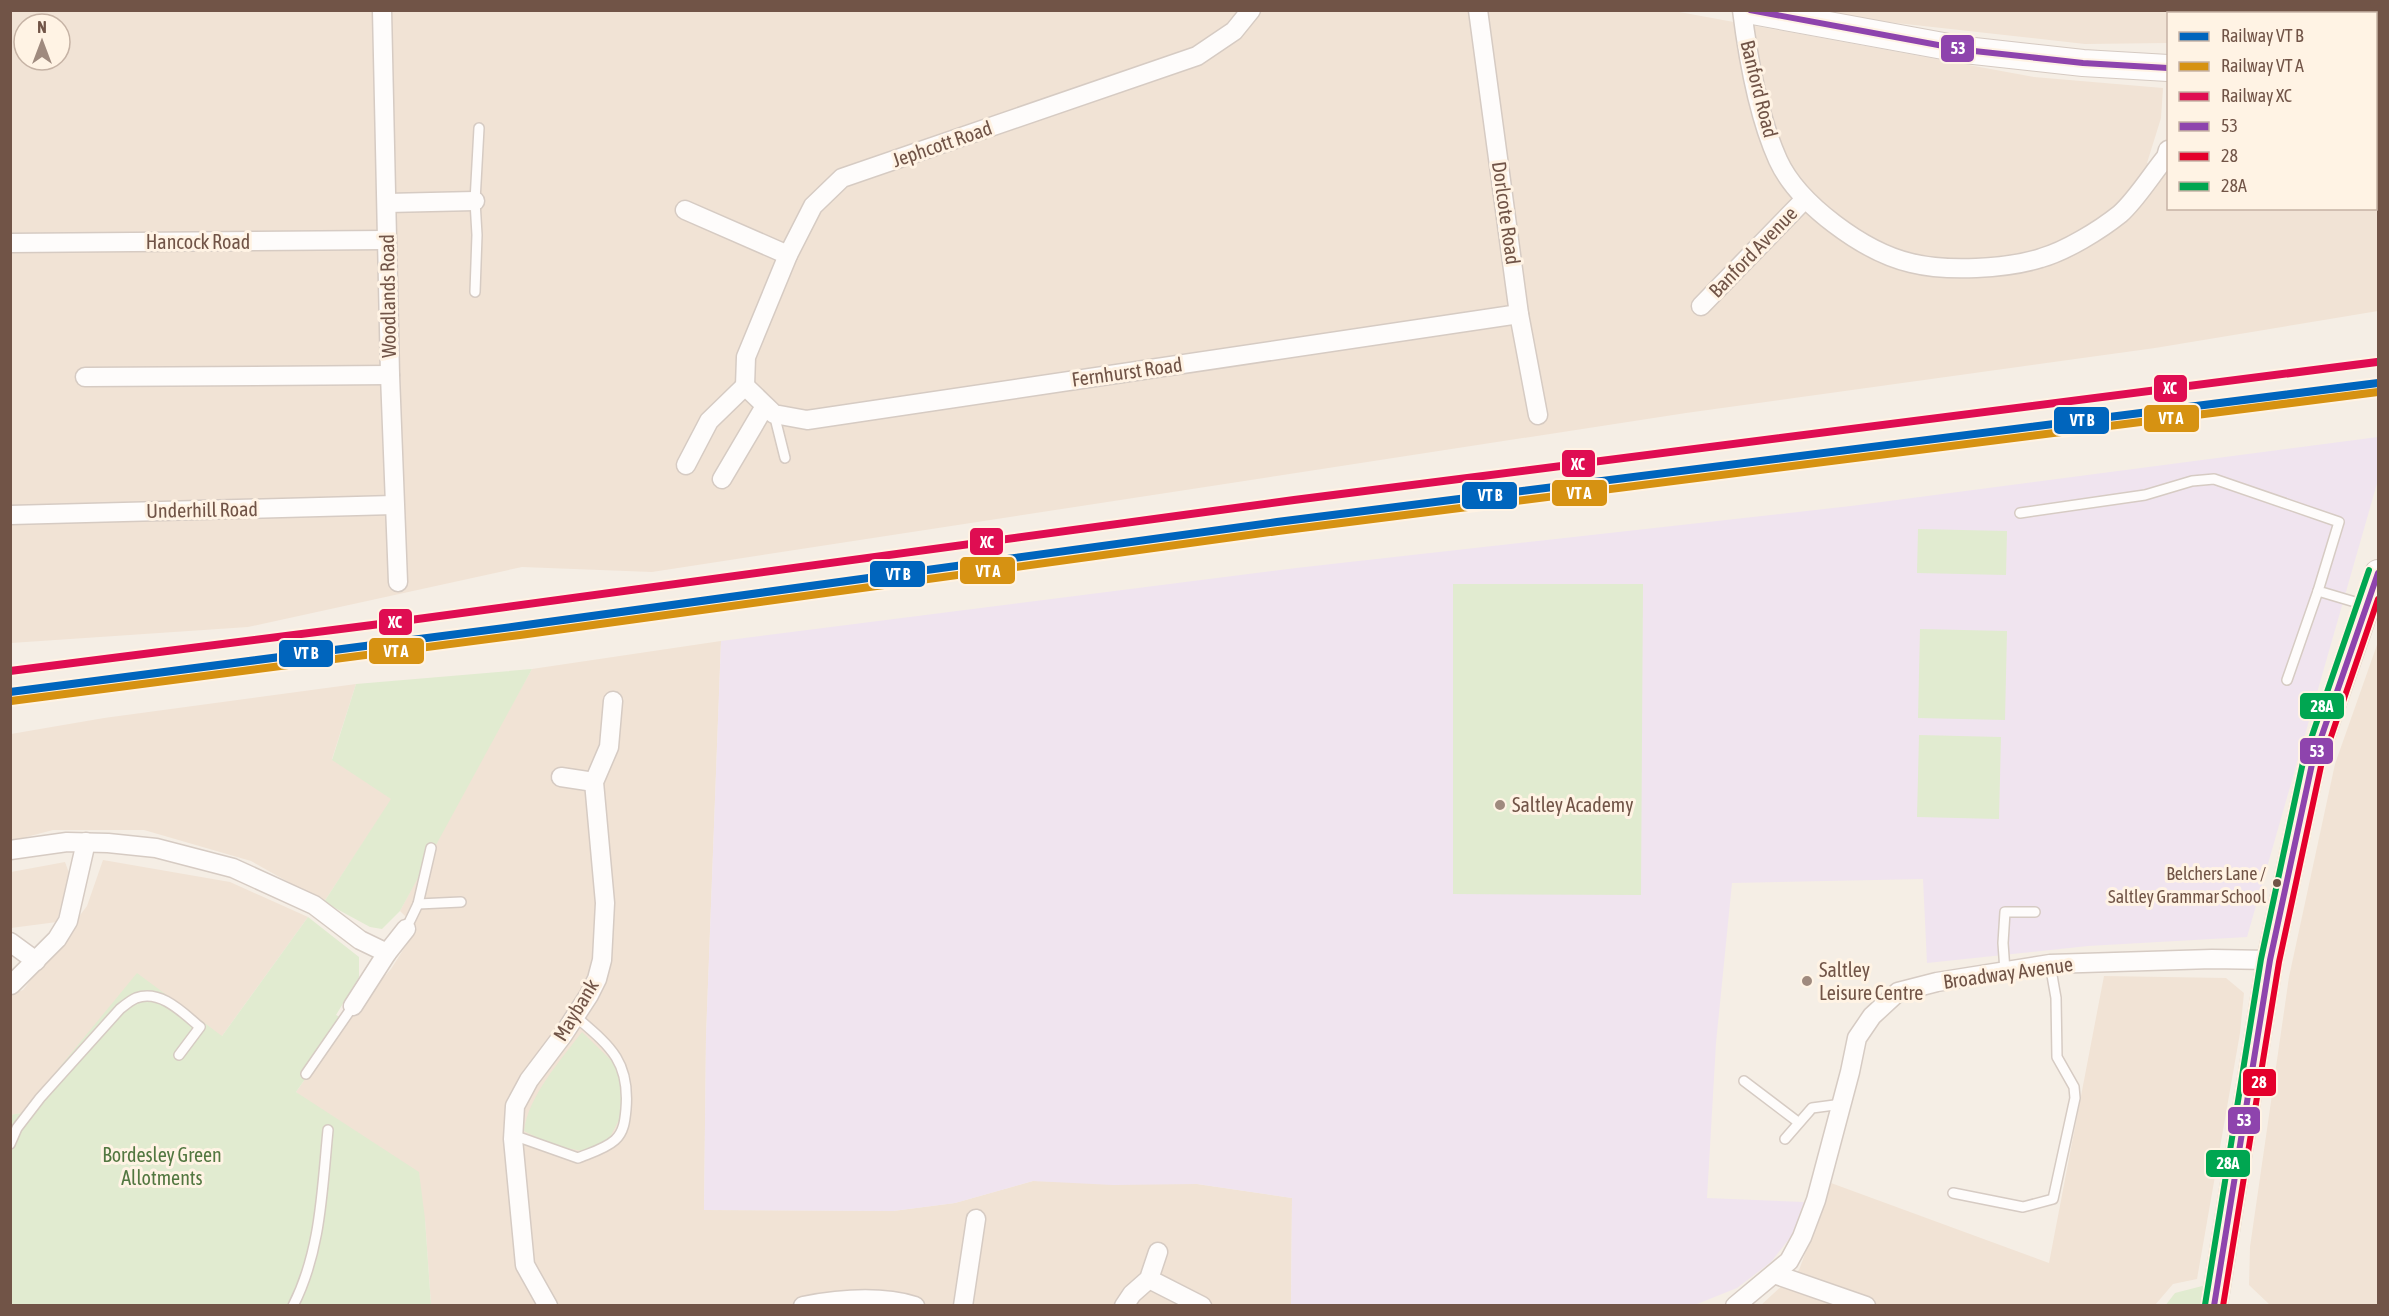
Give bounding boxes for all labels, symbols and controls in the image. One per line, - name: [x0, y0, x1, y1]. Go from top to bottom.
- north arrow: [12, 12, 72, 72]
- legend: [2167, 12, 2377, 210]
- text: N: [37, 18, 47, 36]
- text: Railway VT B: [2221, 25, 2304, 46]
- line badge: 53: [1940, 34, 1975, 63]
- street label: Banford Road: [1736, 38, 1783, 140]
- text: 53: [1950, 39, 1966, 57]
- text: Railway VT A: [2221, 55, 2304, 76]
- text: Railway XC: [2221, 85, 2292, 106]
- text: 53: [2221, 115, 2238, 136]
- street label: Jephcott Road: [889, 116, 995, 171]
- text: 28: [2221, 145, 2238, 166]
- street label: Dorlcote Road: [1488, 160, 1525, 266]
- text: 28A: [2221, 175, 2247, 196]
- street label: Banford Avenue: [1704, 202, 1802, 302]
- street label: Hancock Road: [146, 230, 250, 253]
- street label: Woodlands Road: [375, 234, 400, 358]
- street label: Fernhurst Road: [1070, 352, 1184, 391]
- line badge: XC: [2153, 374, 2188, 403]
- text: XC: [2162, 379, 2178, 397]
- line badge: VT A: [2143, 404, 2200, 433]
- line badge: VT B: [2053, 406, 2110, 435]
- text: VT A: [2158, 409, 2184, 427]
- text: VT B: [2069, 411, 2095, 429]
- line badge: XC: [1561, 449, 1596, 478]
- text: XC: [1570, 455, 1586, 473]
- line badge: VT A: [1551, 479, 1608, 507]
- line badge: VT B: [1461, 481, 1518, 510]
- text: VT A: [1566, 484, 1592, 502]
- text: VT B: [1477, 486, 1503, 504]
- street label: Underhill Road: [146, 497, 258, 522]
- line badge: XC: [969, 527, 1004, 556]
- text: XC: [979, 533, 995, 551]
- line badge: VT A: [959, 556, 1016, 585]
- line badge: VT B: [869, 560, 926, 588]
- text: VT A: [975, 562, 1001, 580]
- text: VT B: [885, 565, 911, 583]
- line badge: XC: [378, 608, 413, 636]
- text: XC: [387, 613, 403, 631]
- line badge: VT A: [368, 637, 425, 665]
- line badge: VT B: [278, 639, 334, 668]
- text: VT A: [383, 642, 409, 660]
- text: VT B: [293, 644, 319, 662]
- line badge: 28A: [2299, 692, 2345, 720]
- text: 28A: [2311, 697, 2334, 715]
- line badge: 53: [2299, 737, 2334, 765]
- text: 53: [2309, 742, 2325, 760]
- place label: Saltley Academy: [1512, 793, 1633, 816]
- marker: Saltley Academy: [1493, 798, 1507, 812]
- place label: Belchers Lane / Saltley Grammar School: [2108, 863, 2266, 907]
- marker: Belchers Lane / Saltley Grammar School: [2271, 877, 2283, 889]
- street label: Broadway Avenue: [1941, 952, 2074, 993]
- place label: Saltley Leisure Centre: [1819, 958, 1923, 1004]
- street label: Maybank: [548, 974, 603, 1045]
- marker: Saltley Leisure Centre: [1800, 974, 1814, 988]
- line badge: 28: [2242, 1068, 2277, 1097]
- text: 28: [2251, 1073, 2267, 1091]
- line badge: 53: [2227, 1106, 2261, 1135]
- text: 53: [2236, 1111, 2252, 1129]
- park label: Bordesley Green Allotments: [102, 1143, 222, 1189]
- line badge: 28A: [2205, 1149, 2251, 1178]
- text: 28A: [2217, 1154, 2240, 1172]

